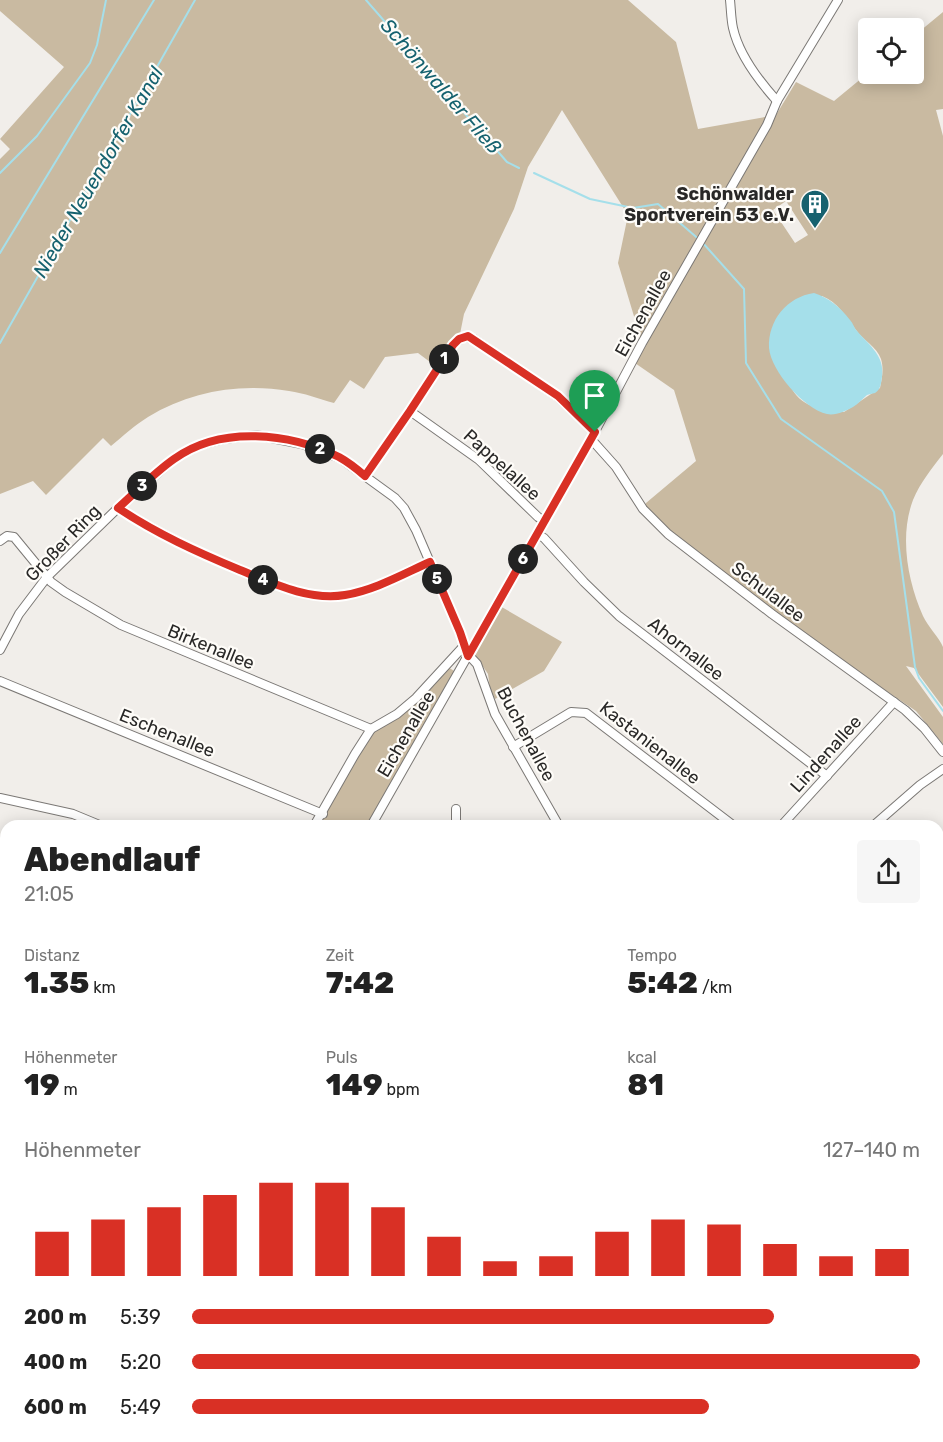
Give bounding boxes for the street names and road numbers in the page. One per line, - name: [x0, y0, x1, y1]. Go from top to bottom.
- street label: Eichenallee: [610, 266, 676, 360]
- street label: Pappelallee: [459, 425, 545, 505]
- street label: Großer Ring: [21, 500, 105, 586]
- street label: Schulallee: [727, 557, 809, 627]
- street label: Ahornallee: [644, 613, 728, 685]
- street label: Birkenallee: [164, 620, 258, 674]
- street label: Buchenallee: [492, 683, 560, 785]
- street label: Eichenallee: [372, 687, 440, 781]
- street label: Kastanienallee: [595, 697, 705, 789]
- street label: Eschenallee: [116, 704, 218, 762]
- street label: Lindenallee: [786, 711, 866, 797]

